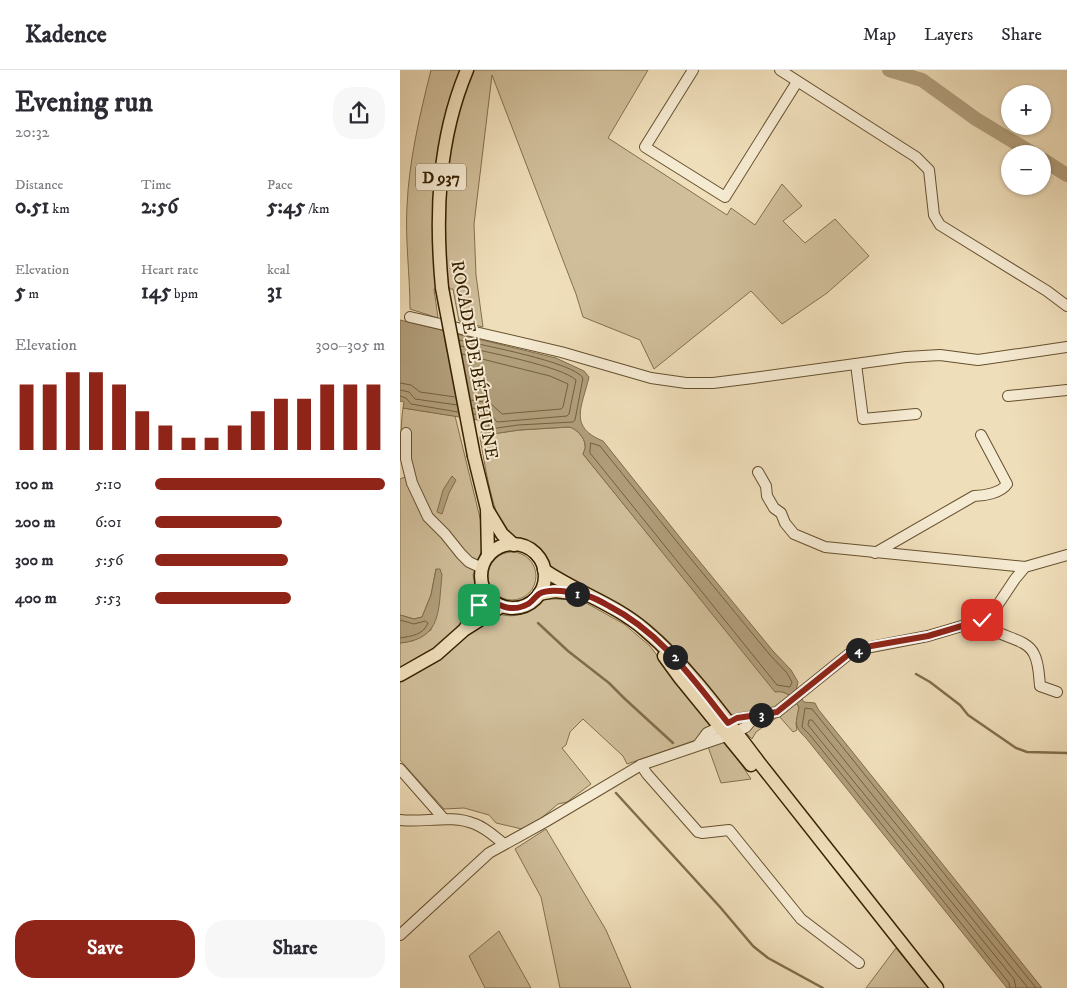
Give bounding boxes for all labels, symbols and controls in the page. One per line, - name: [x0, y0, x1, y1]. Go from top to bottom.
- text: Kadence: [25, 20, 107, 50]
- text: Map: [863, 24, 896, 46]
- text: Layers: [924, 24, 973, 46]
- text: Share: [1001, 24, 1042, 46]
- text: Evening run: [15, 85, 153, 120]
- map controls: [1001, 85, 1051, 195]
- button: +: [1001, 85, 1051, 135]
- button: share: [333, 87, 385, 139]
- text: 20:32: [15, 122, 49, 142]
- button: −: [1001, 145, 1051, 195]
- road number: D 937: [416, 164, 466, 190]
- text: Distance: [15, 176, 63, 194]
- text: Time: [141, 176, 171, 194]
- text: Pace: [267, 176, 293, 194]
- text: 0.51: [15, 194, 49, 220]
- text: 2:56: [141, 194, 178, 220]
- text: 5:45: [267, 194, 305, 220]
- text: km: [49, 200, 70, 218]
- text: /km: [305, 200, 330, 218]
- street label: ROCADE DE BÉTHUNE: [446, 259, 502, 462]
- text: Elevation: [15, 261, 69, 279]
- text: Heart rate: [141, 261, 198, 279]
- text: kcal: [267, 261, 290, 279]
- text: 5: [15, 279, 25, 305]
- text: 145: [141, 279, 171, 305]
- text: 31: [267, 279, 283, 305]
- text: m: [25, 285, 39, 303]
- text: bpm: [171, 285, 198, 303]
- text: Elevation: [15, 335, 77, 355]
- text: 300–305 m: [315, 335, 385, 355]
- text: 100 m: [15, 474, 54, 494]
- text: 5:10: [95, 474, 122, 494]
- text: 200 m: [15, 512, 56, 532]
- text: 6:01: [95, 512, 122, 532]
- text: 300 m: [15, 550, 54, 570]
- text: 5:56: [95, 550, 123, 570]
- pin: 1: [564, 582, 590, 606]
- pin: [458, 584, 500, 626]
- text: 1: [575, 585, 580, 603]
- text: 400 m: [15, 588, 57, 608]
- text: 5:53: [95, 588, 121, 608]
- icon: arrive: [465, 591, 493, 619]
- pin: [961, 599, 1003, 641]
- icon: check: [968, 606, 996, 634]
- pin: 4: [846, 638, 870, 662]
- text: 4: [854, 641, 863, 659]
- pin: 2: [662, 644, 688, 670]
- text: 2: [672, 648, 679, 666]
- pin: 3: [748, 702, 774, 728]
- text: 3: [759, 706, 764, 724]
- button: Save: [15, 920, 195, 978]
- button: Share: [205, 920, 385, 978]

